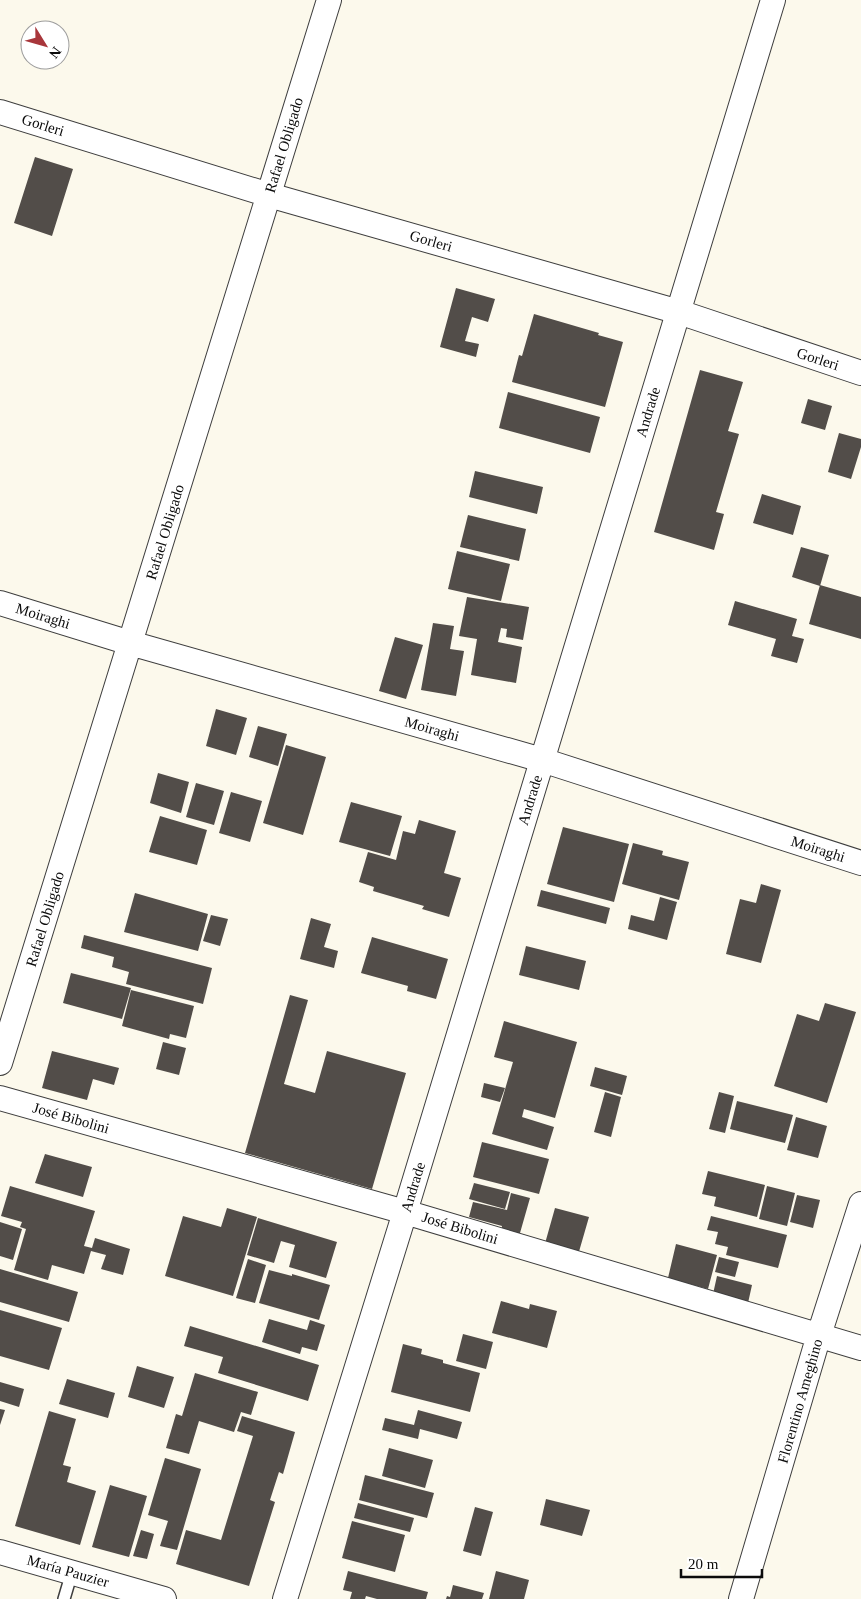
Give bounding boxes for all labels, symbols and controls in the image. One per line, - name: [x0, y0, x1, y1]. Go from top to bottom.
- north arrow: [20, 20, 70, 70]
- text: N: [46, 44, 64, 61]
- street label: Rafael Obligado: [262, 95, 306, 195]
- street label: Gorleri: [20, 111, 66, 139]
- street label: Gorleri: [408, 227, 454, 255]
- street label: Gorleri: [795, 345, 841, 373]
- street label: Andrade: [633, 385, 663, 439]
- street label: Rafael Obligado: [143, 482, 187, 582]
- street label: Moiraghi: [14, 600, 72, 632]
- street label: Moiraghi: [403, 714, 461, 744]
- street label: Andrade: [515, 773, 545, 827]
- street label: Moiraghi: [789, 833, 847, 865]
- street label: Rafael Obligado: [23, 869, 67, 969]
- street label: José Bibolini: [31, 1099, 111, 1137]
- street label: Andrade: [398, 1160, 428, 1214]
- street label: José Bibolini: [420, 1209, 500, 1247]
- street label: Florentino Ameghino: [775, 1337, 825, 1465]
- scale bar: [681, 1546, 762, 1578]
- street label: María Pauzier: [25, 1552, 111, 1590]
- text: 20 m: [688, 1556, 719, 1572]

